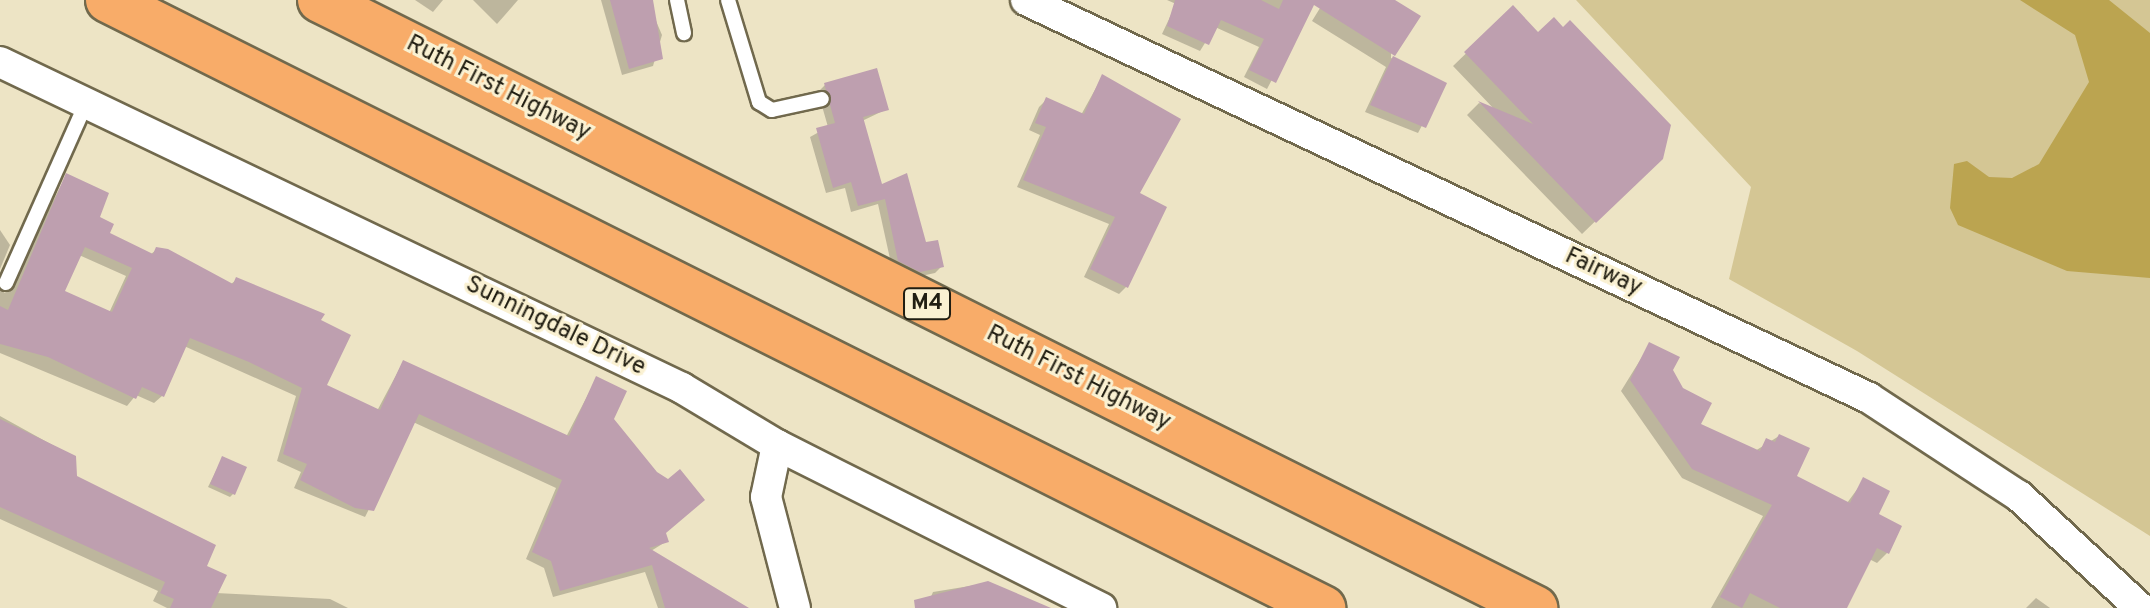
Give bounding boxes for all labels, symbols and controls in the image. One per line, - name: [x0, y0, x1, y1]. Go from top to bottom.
- street label: Ruth First Highway: [401, 30, 595, 148]
- street label: Fairway: [1560, 243, 1646, 303]
- street label: Sunningdale Drive: [460, 271, 650, 383]
- road number: M4: [903, 286, 951, 322]
- street label: Ruth First Highway: [981, 320, 1175, 438]

